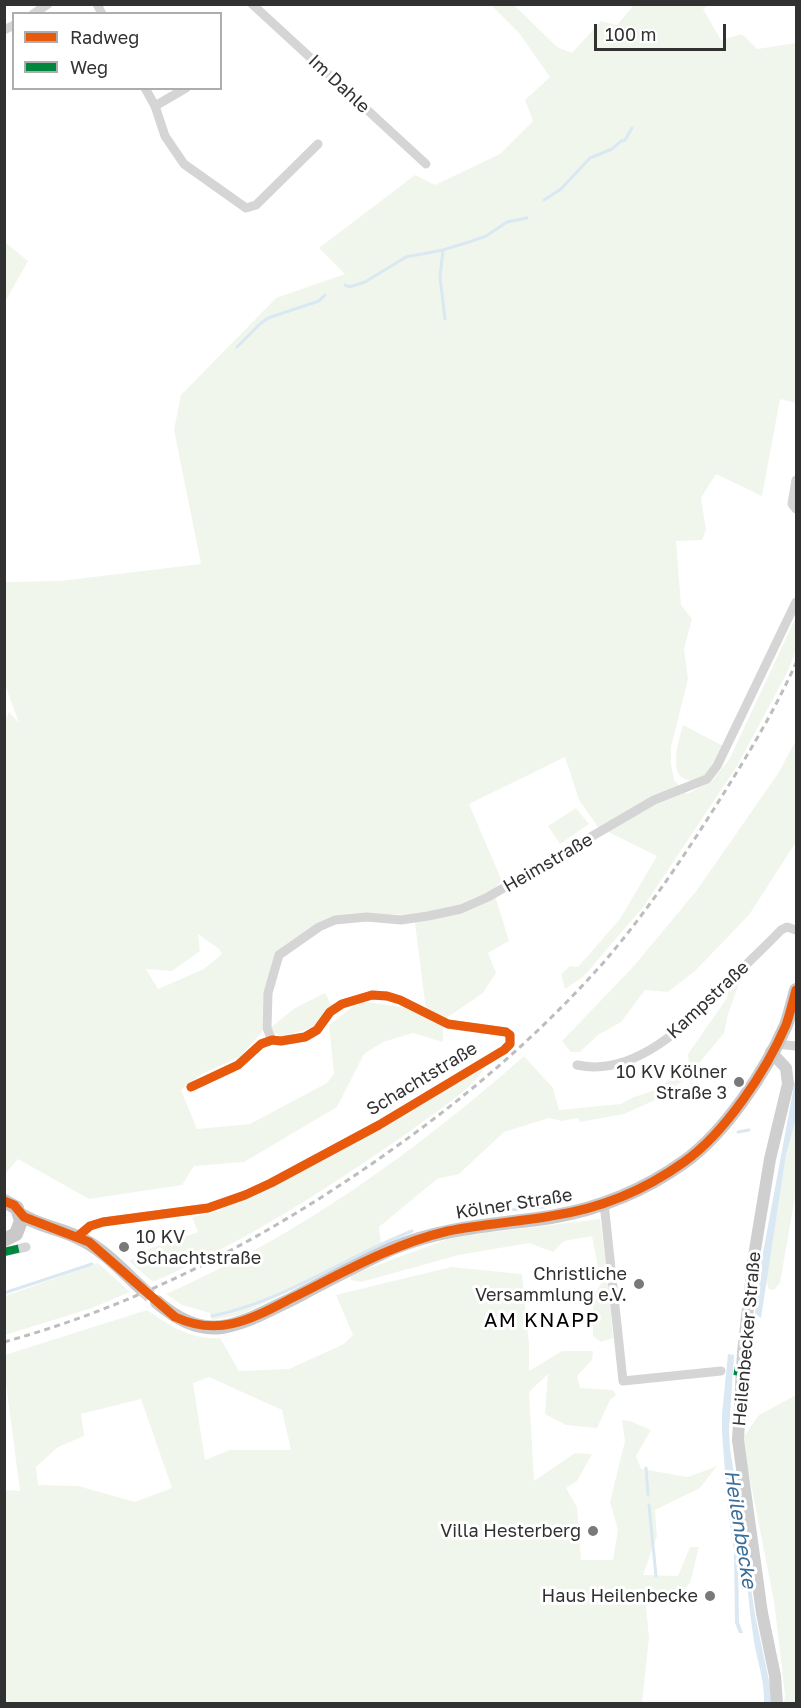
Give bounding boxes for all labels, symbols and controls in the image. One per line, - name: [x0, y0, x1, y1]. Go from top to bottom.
- legend: [12, 12, 222, 90]
- scale bar: [597, 12, 729, 50]
- text: 100 m: [605, 23, 656, 45]
- text: Radweg: [70, 26, 139, 48]
- street label: Im Dahle: [304, 50, 374, 118]
- text: Weg: [70, 56, 108, 78]
- street label: Heimstraße: [500, 829, 596, 897]
- street label: Kampstraße: [663, 957, 753, 1043]
- street label: Schachtstraße: [363, 1038, 481, 1120]
- place label: 10 KV Kölner Straße 3: [616, 1061, 727, 1104]
- marker: 10 KV Kölner Straße 3: [732, 1075, 746, 1089]
- street label: Kölner Straße: [454, 1184, 574, 1224]
- place label: 10 KV Schachtstraße: [136, 1226, 261, 1268]
- marker: 10 KV Schachtstraße: [117, 1240, 131, 1254]
- street label: Heilenbecker Straße: [729, 1251, 765, 1427]
- place label: Christliche Versammlung e.V.: [475, 1263, 627, 1306]
- marker: Christliche Versammlung e.V.: [632, 1277, 646, 1291]
- district label: AM KNAPP: [484, 1309, 600, 1333]
- water label: Heilenbecke: [719, 1468, 761, 1590]
- place label: Villa Hesterberg: [440, 1520, 581, 1542]
- marker: Villa Hesterberg: [586, 1524, 600, 1538]
- place label: Haus Heilenbecke: [542, 1585, 698, 1607]
- marker: Haus Heilenbecke: [703, 1589, 717, 1603]

